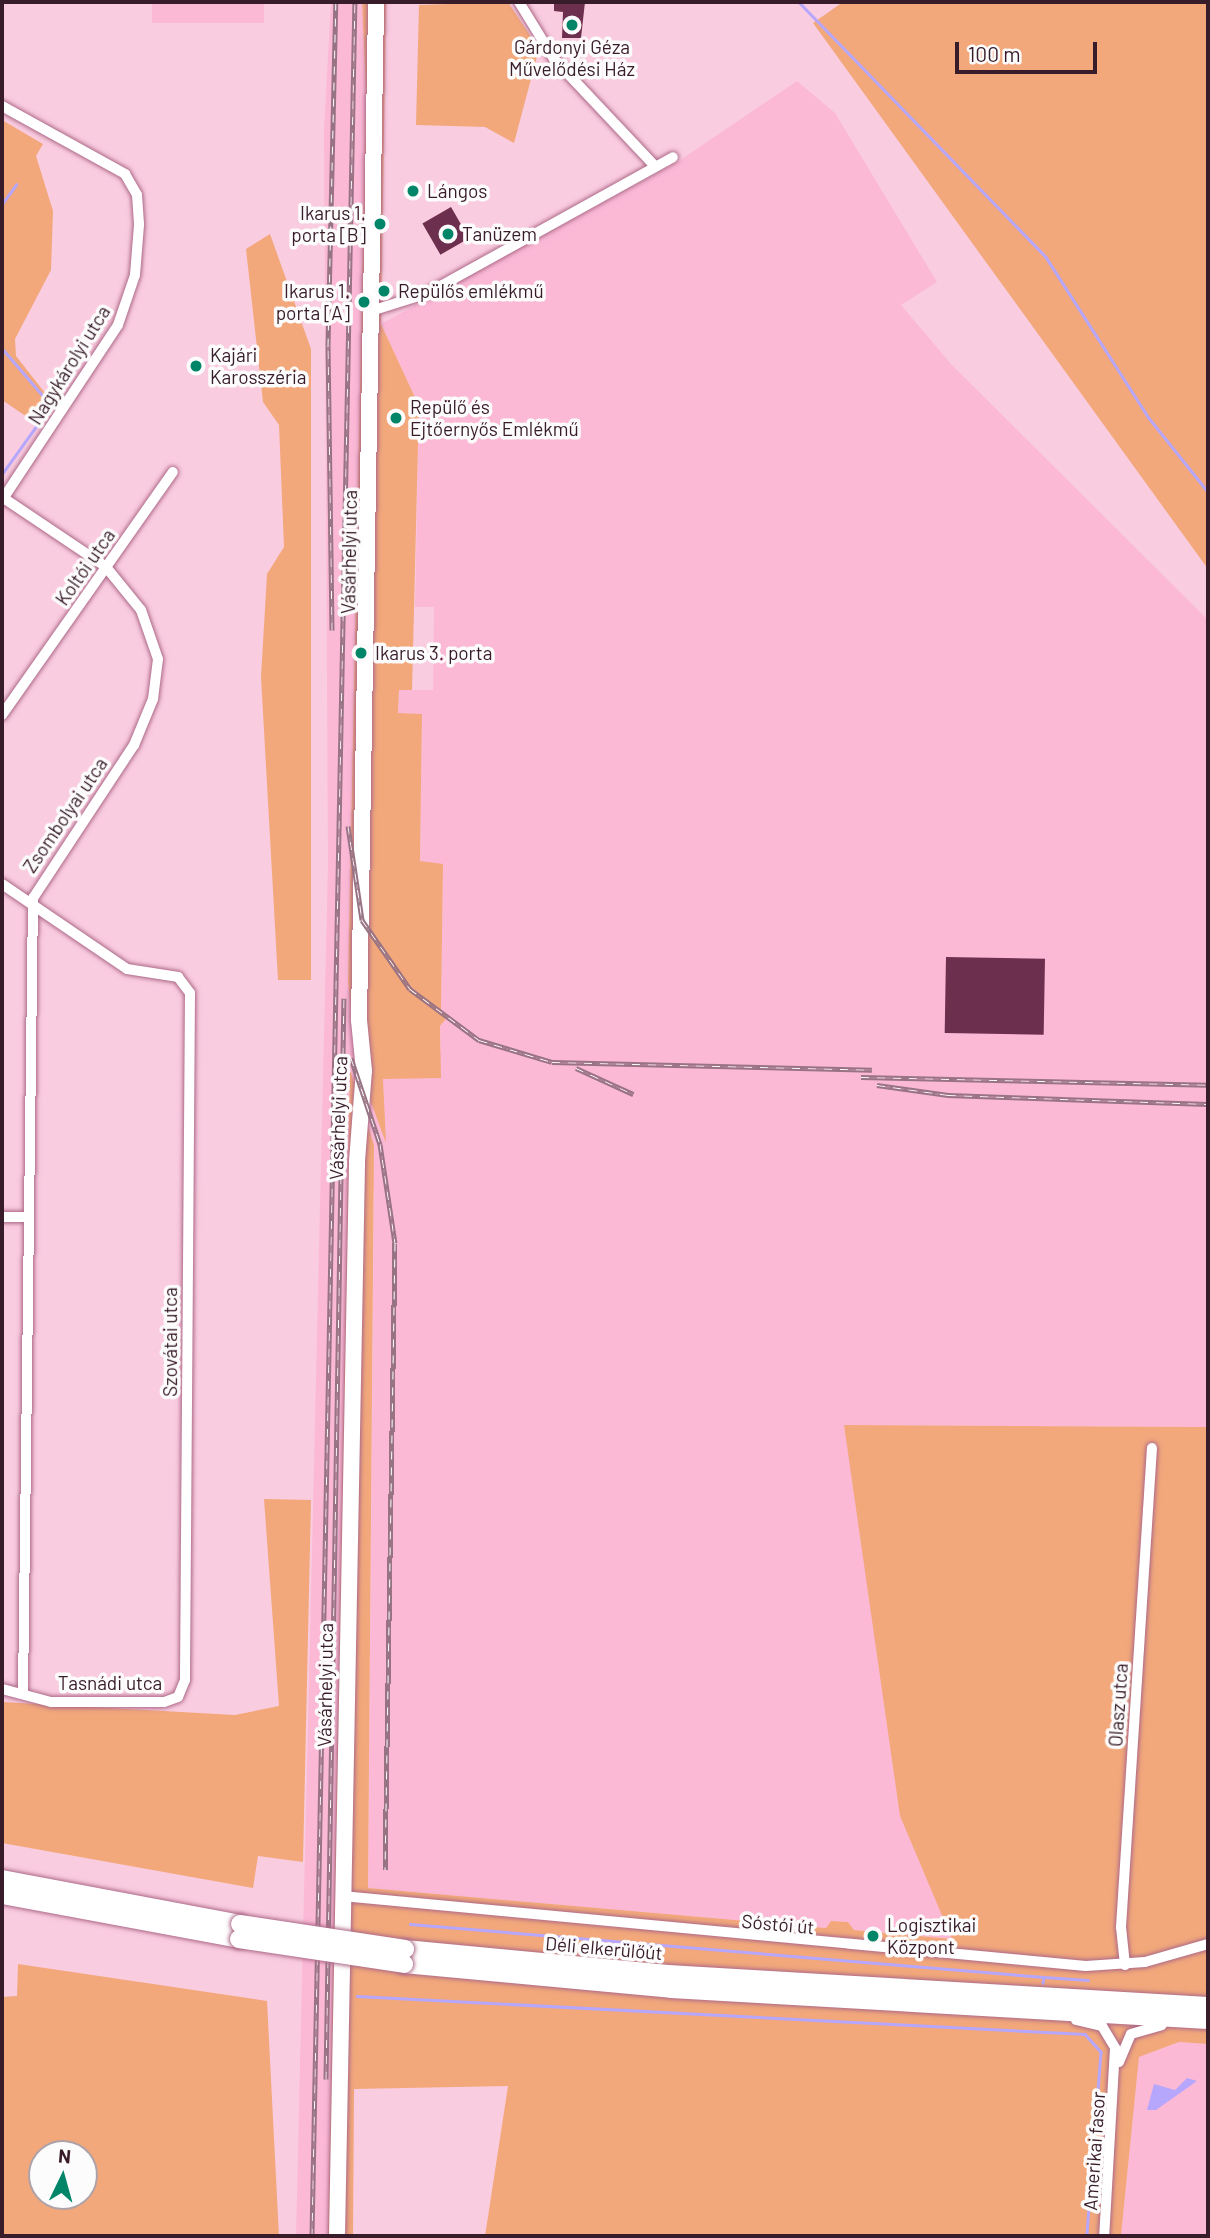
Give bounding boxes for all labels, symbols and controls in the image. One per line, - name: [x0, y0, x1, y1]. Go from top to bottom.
- marker: Gárdonyi Géza Művelődési Ház: [564, 17, 580, 33]
- scale bar: [958, 28, 1100, 72]
- place label: Gárdonyi Géza Művelődési Ház: [509, 36, 635, 80]
- text: 100 m: [968, 41, 1021, 66]
- place label: Lángos: [427, 180, 487, 202]
- marker: Lángos: [405, 183, 421, 199]
- place label: Ikarus 1. porta [B]: [291, 202, 366, 246]
- marker: Ikarus 1. porta [B]: [372, 216, 388, 232]
- place label: Tanüzem: [462, 223, 537, 245]
- marker: Tanüzem: [440, 226, 456, 242]
- place label: Ikarus 1. porta [A]: [276, 280, 350, 324]
- place label: Repülős emlékmű: [398, 280, 544, 302]
- marker: Repülős emlékmű: [376, 283, 392, 299]
- marker: Ikarus 1. porta [A]: [356, 294, 372, 310]
- street label: Nagykárolyi utca: [23, 301, 115, 429]
- place label: Kajári Karosszéria: [210, 344, 307, 388]
- marker: Kajári Karosszéria: [188, 358, 204, 374]
- place label: Repülő és Ejtőernyős Emlékmű: [410, 396, 579, 440]
- marker: Repülő és Ejtőernyős Emlékmű: [388, 410, 404, 426]
- street label: Vásárhelyi utca: [337, 490, 361, 614]
- street label: Koltói utca: [50, 524, 120, 610]
- place label: Ikarus 3. porta: [375, 642, 492, 664]
- marker: Ikarus 3. porta: [353, 645, 369, 661]
- street label: Zsombolyai utca: [18, 753, 112, 877]
- street label: Vásárhelyi utca: [324, 1056, 352, 1180]
- street label: Szovátai utca: [159, 1287, 181, 1397]
- street label: Vásárhelyi utca: [313, 1623, 337, 1747]
- street label: Olasz utca: [1104, 1662, 1132, 1748]
- street label: Tasnádi utca: [58, 1672, 162, 1694]
- street label: Sóstói út: [741, 1909, 815, 1939]
- place label: Logisztikai Központ: [887, 1914, 976, 1958]
- marker: Logisztikai Központ: [865, 1928, 881, 1944]
- street label: Déli elkerülőút: [544, 1932, 664, 1964]
- street label: Amerikai fasor: [1078, 2091, 1110, 2211]
- north arrow: [28, 2140, 98, 2210]
- text: N: [57, 2144, 72, 2168]

